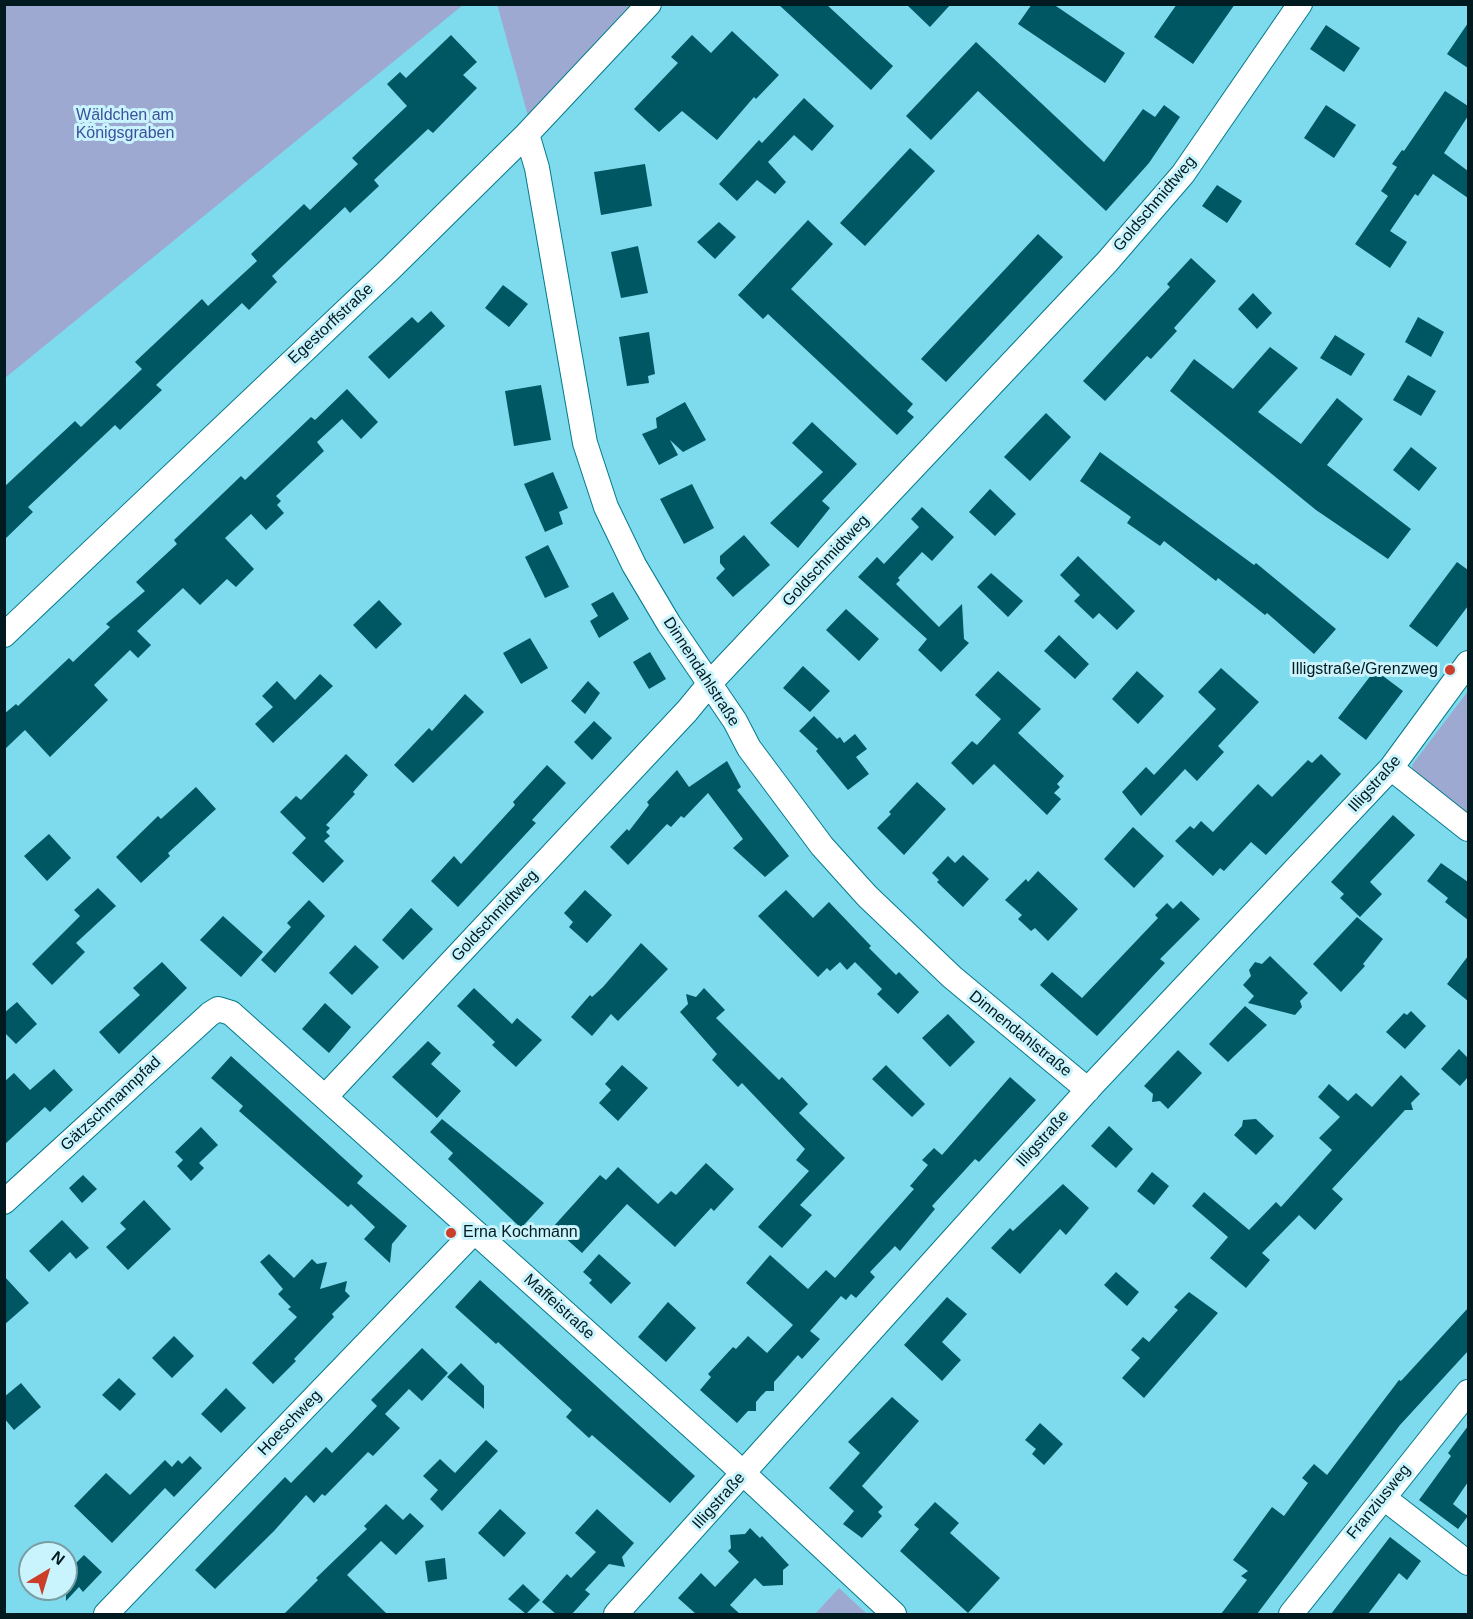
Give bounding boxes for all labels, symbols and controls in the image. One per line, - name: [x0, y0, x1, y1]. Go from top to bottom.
- park label: Wäldchen am Königsgraben: [76, 106, 174, 144]
- street label: Goldschmidtweg: [1110, 153, 1200, 255]
- street label: Egestorffstraße: [285, 280, 377, 368]
- street label: Goldschmidtweg: [779, 511, 873, 611]
- street label: Dinnendahlstraße: [659, 614, 743, 730]
- place label: Illigstraße/Grenzweg: [1291, 660, 1438, 680]
- marker: Illigstraße/Grenzweg: [1443, 663, 1457, 677]
- street label: Illigstraße: [1345, 752, 1405, 816]
- street label: Goldschmidtweg: [448, 866, 542, 966]
- street label: Dinnendahlstraße: [965, 987, 1075, 1081]
- street label: Gätzschmannpfad: [57, 1053, 165, 1155]
- street label: Illigstraße: [1013, 1107, 1073, 1171]
- place label: Erna Kochmann: [463, 1223, 578, 1243]
- marker: Erna Kochmann: [444, 1226, 458, 1240]
- street label: Maffeistraße: [520, 1270, 598, 1344]
- street label: Hoeschweg: [254, 1386, 326, 1460]
- street label: Franziusweg: [1343, 1461, 1415, 1543]
- street label: Illigstraße: [689, 1469, 749, 1533]
- north arrow: [18, 1541, 78, 1601]
- text: N: [48, 1548, 68, 1568]

